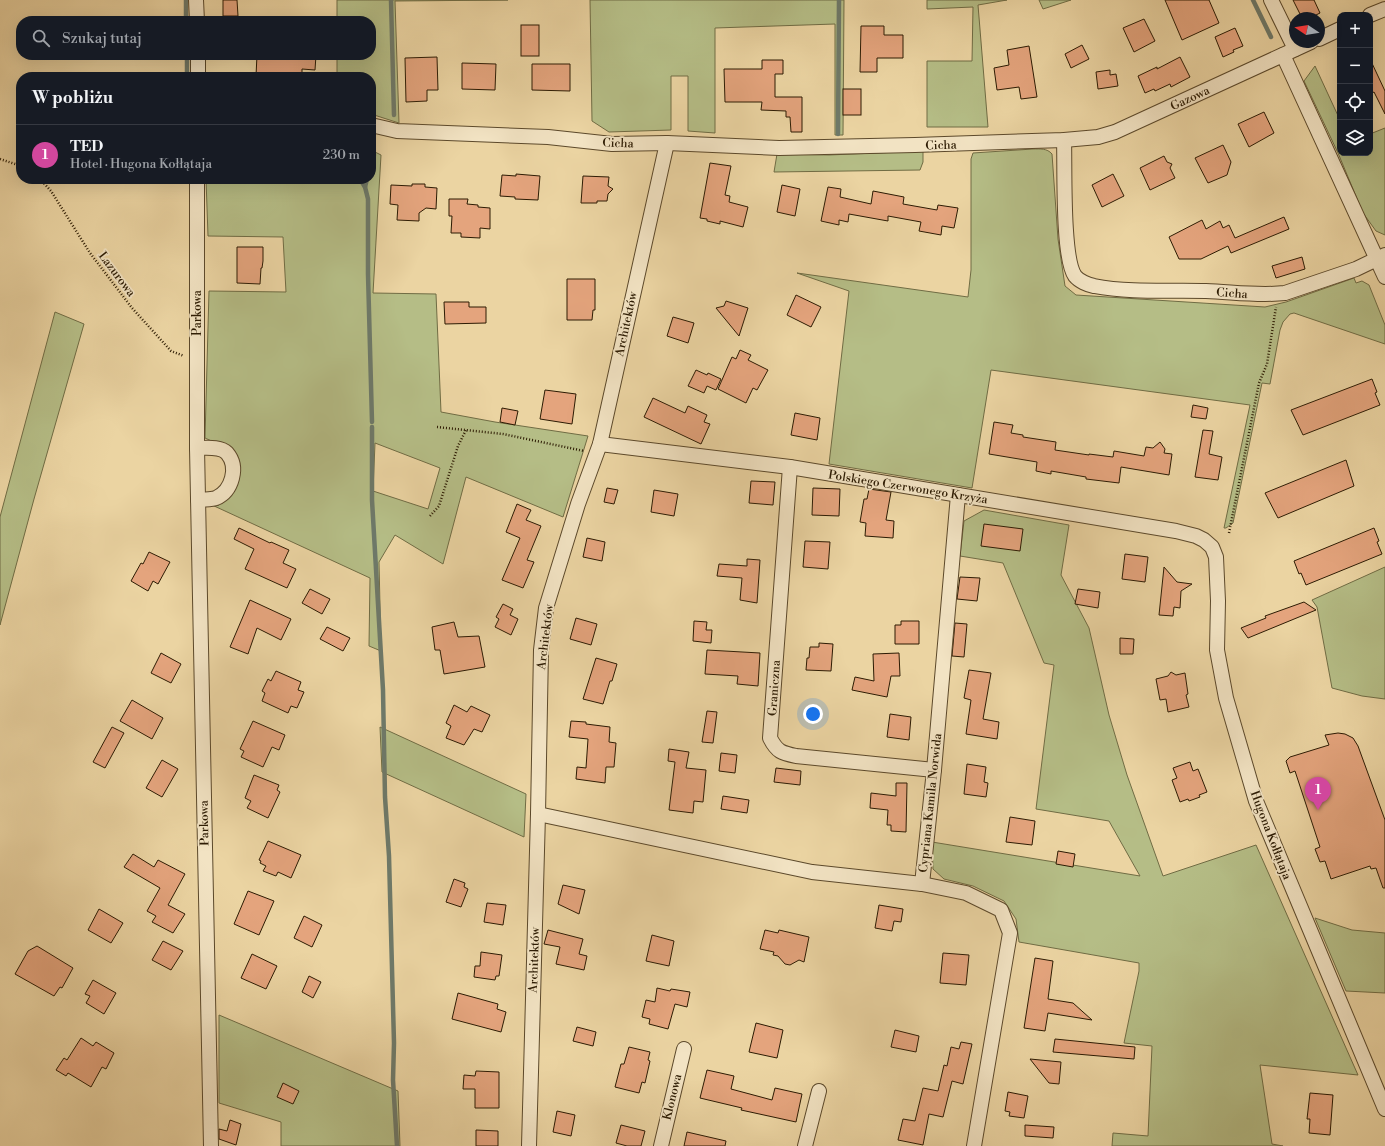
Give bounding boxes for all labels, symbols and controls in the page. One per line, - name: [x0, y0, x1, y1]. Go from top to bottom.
- north arrow: [1289, 12, 1325, 48]
- map controls: [1337, 12, 1373, 156]
- button: +: [1337, 12, 1373, 48]
- search box: [16, 16, 376, 60]
- icon: search: [30, 27, 52, 49]
- text: Szukaj tutaj: [62, 29, 142, 48]
- button: −: [1337, 48, 1373, 84]
- street label: Gazowa: [1168, 82, 1213, 114]
- button: locate: [1337, 84, 1373, 120]
- text: W pobliżu: [32, 87, 113, 109]
- button: layers: [1337, 120, 1373, 156]
- street label: Cicha: [602, 135, 635, 152]
- text: TED: [70, 137, 103, 156]
- street label: Cicha: [925, 137, 958, 154]
- text: 1: [42, 147, 48, 163]
- text: 230 m: [323, 147, 360, 163]
- text: Hotel · Hugona Kołłątaja: [70, 156, 212, 172]
- street label: Lazurowa: [95, 249, 139, 301]
- street label: Cicha: [1216, 285, 1249, 302]
- street label: Parkowa: [190, 289, 205, 336]
- street label: Architektów: [612, 290, 641, 359]
- street label: Polskiego Czerwonego Krzyża: [827, 467, 990, 508]
- street label: Architektów: [534, 603, 557, 672]
- street label: Graniczna: [765, 659, 784, 717]
- your location: [803, 704, 823, 724]
- street label: Cypriana Kamila Norwida: [916, 732, 945, 873]
- pin: 1: [1305, 777, 1331, 810]
- street label: Hugona Kołłątaja: [1247, 789, 1295, 883]
- street label: Parkowa: [197, 799, 212, 846]
- street label: Architektów: [526, 926, 543, 994]
- street label: Klonowa: [660, 1072, 686, 1122]

